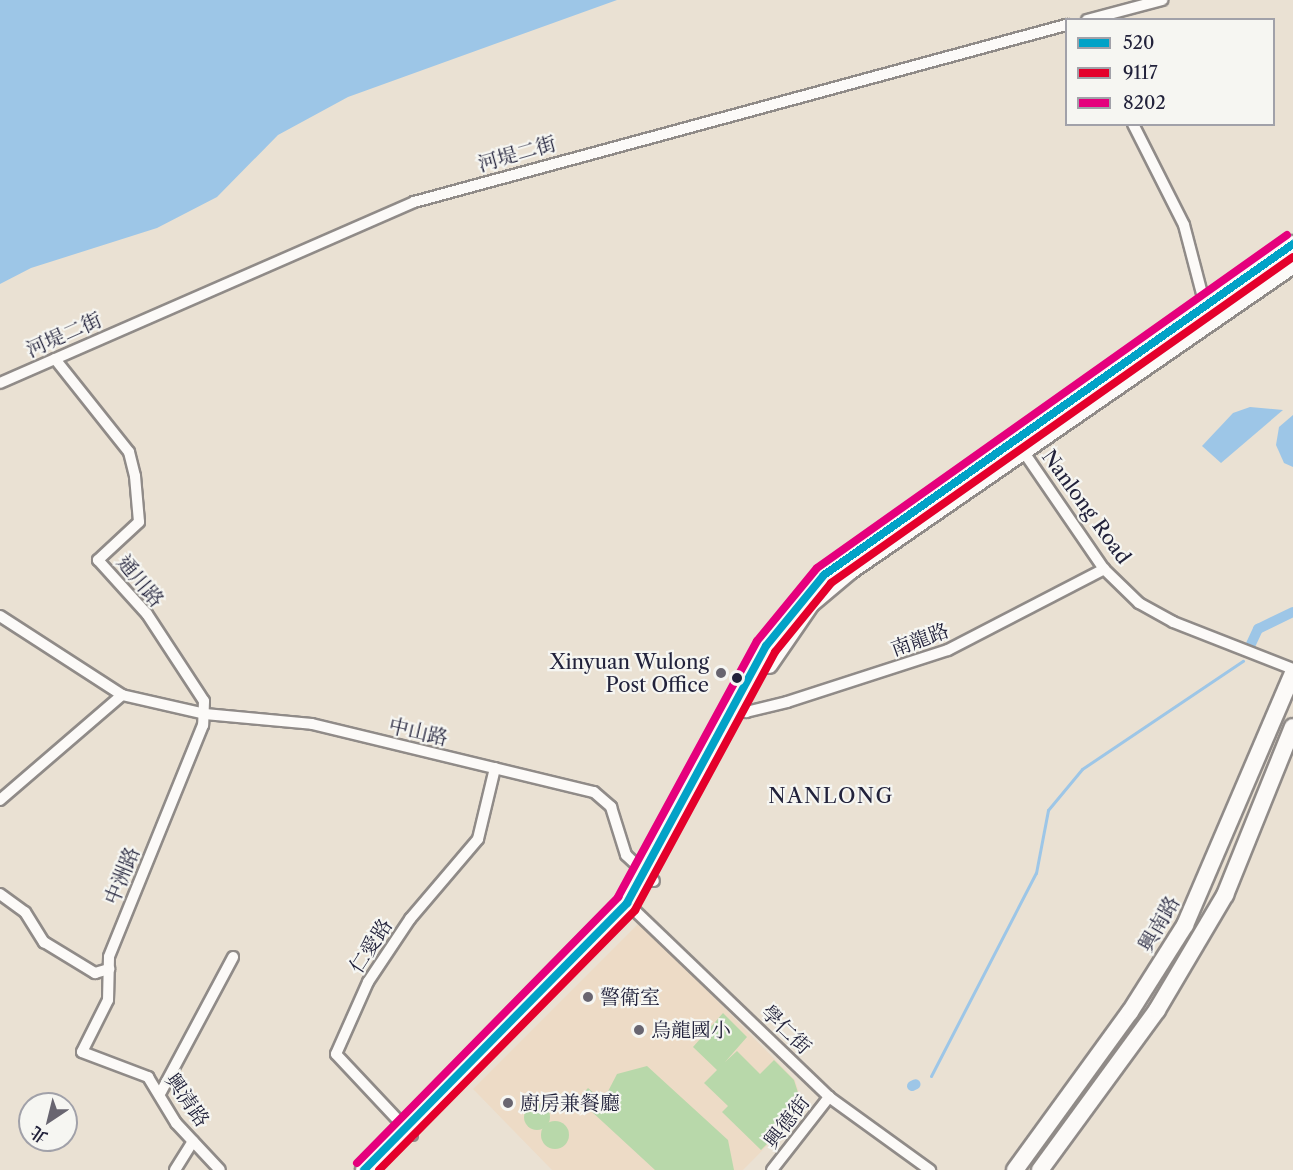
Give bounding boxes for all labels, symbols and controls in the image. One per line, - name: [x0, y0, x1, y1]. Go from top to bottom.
- legend: [1065, 18, 1275, 126]
- text: 520: [1123, 32, 1155, 54]
- text: 9117: [1123, 62, 1158, 84]
- text: 8202: [1123, 92, 1166, 114]
- street label: 河堤二街: [475, 131, 559, 177]
- street label: 河堤二街: [23, 308, 105, 362]
- street label: Nanlong Road: [1037, 445, 1135, 569]
- street label: 通川路: [112, 550, 168, 612]
- street label: 南龍路: [888, 618, 952, 662]
- place label: Xinyuan Wulong Post Office: [549, 650, 709, 697]
- marker: Xinyuan Wulong Post Office: [714, 666, 728, 680]
- unlabelled marker: [731, 672, 743, 684]
- street label: 中山路: [386, 714, 450, 750]
- district label: NANLONG: [768, 783, 894, 809]
- street label: 中洲路: [100, 844, 144, 908]
- street label: 興南路: [1134, 892, 1184, 956]
- street label: 仁愛路: [345, 914, 397, 978]
- place label: 警衛室: [600, 985, 660, 1009]
- marker: 警衛室: [581, 990, 595, 1004]
- street label: 學仁街: [756, 1001, 816, 1059]
- place label: 烏龍國小: [651, 1018, 731, 1042]
- marker: 烏龍國小: [632, 1023, 646, 1037]
- street label: 興清路: [160, 1069, 214, 1131]
- place label: 廚房兼餐廳: [520, 1091, 620, 1115]
- street label: 興德街: [759, 1091, 815, 1153]
- north arrow: [18, 1092, 78, 1152]
- marker: 廚房兼餐廳: [501, 1096, 515, 1110]
- text: 北: [27, 1122, 51, 1148]

